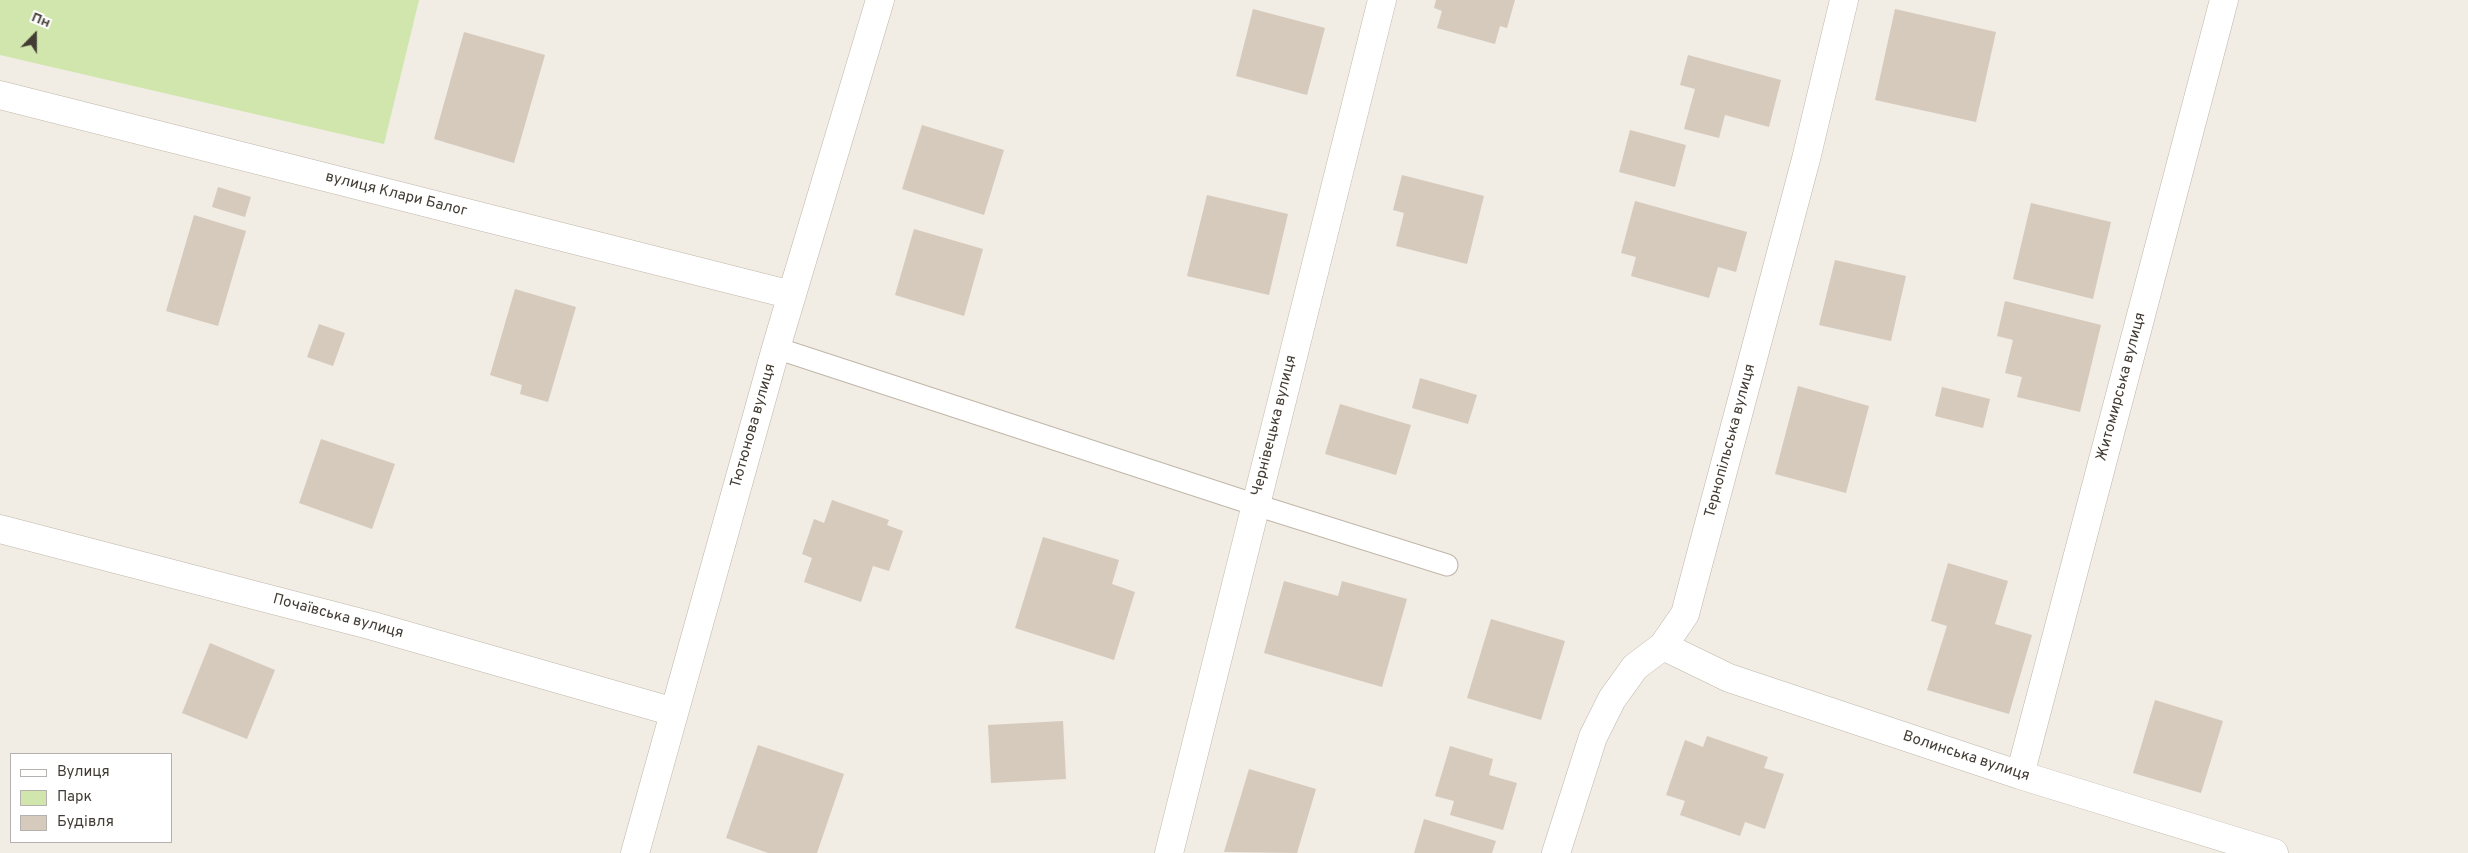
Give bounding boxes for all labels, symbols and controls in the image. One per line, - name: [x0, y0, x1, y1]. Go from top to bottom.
- text: Пн: [29, 9, 53, 32]
- north arrow: [10, 10, 60, 60]
- street label: вулиця Клари Балог: [323, 169, 469, 221]
- street label: Житомирська вулиця: [2093, 311, 2151, 463]
- street label: Чернівецька вулиця: [1249, 353, 1301, 499]
- street label: Тютюнова вулиця: [728, 362, 780, 490]
- street label: Тернопільська вулиця: [1702, 362, 1760, 520]
- street label: Почаївська вулиця: [271, 591, 405, 643]
- street label: Волинська вулиця: [1900, 728, 2032, 786]
- legend: [10, 753, 172, 843]
- text: Вулиця: [57, 763, 110, 782]
- text: Парк: [57, 788, 92, 807]
- text: Будівля: [57, 813, 114, 832]

